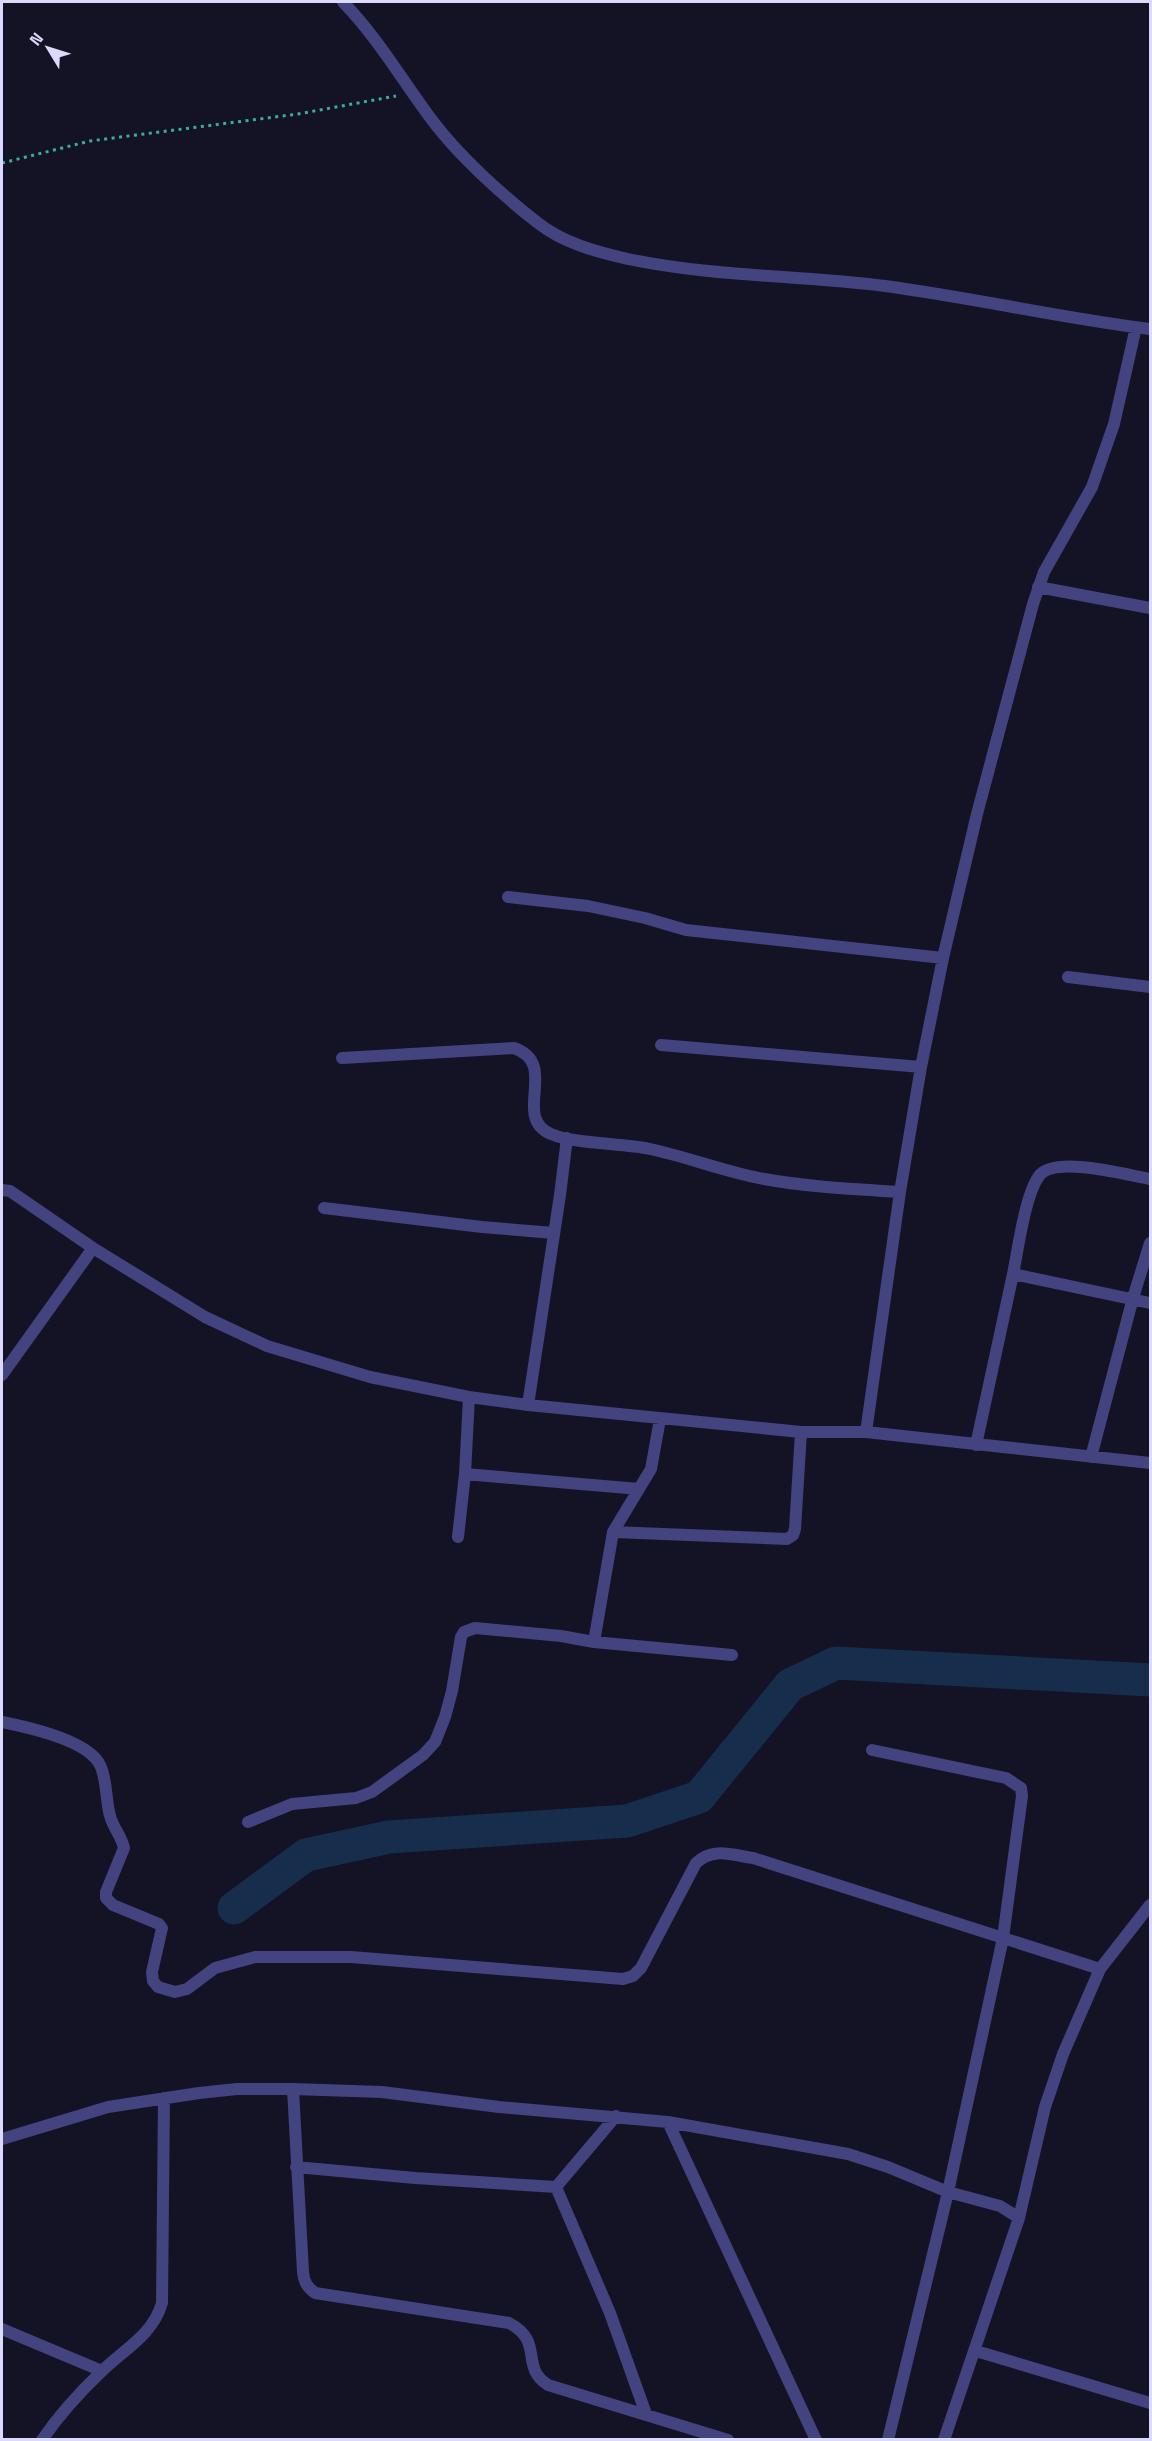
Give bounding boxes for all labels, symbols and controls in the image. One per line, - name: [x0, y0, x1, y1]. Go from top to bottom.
- north arrow: [18, 18, 78, 78]
- text: N: [25, 28, 48, 50]

